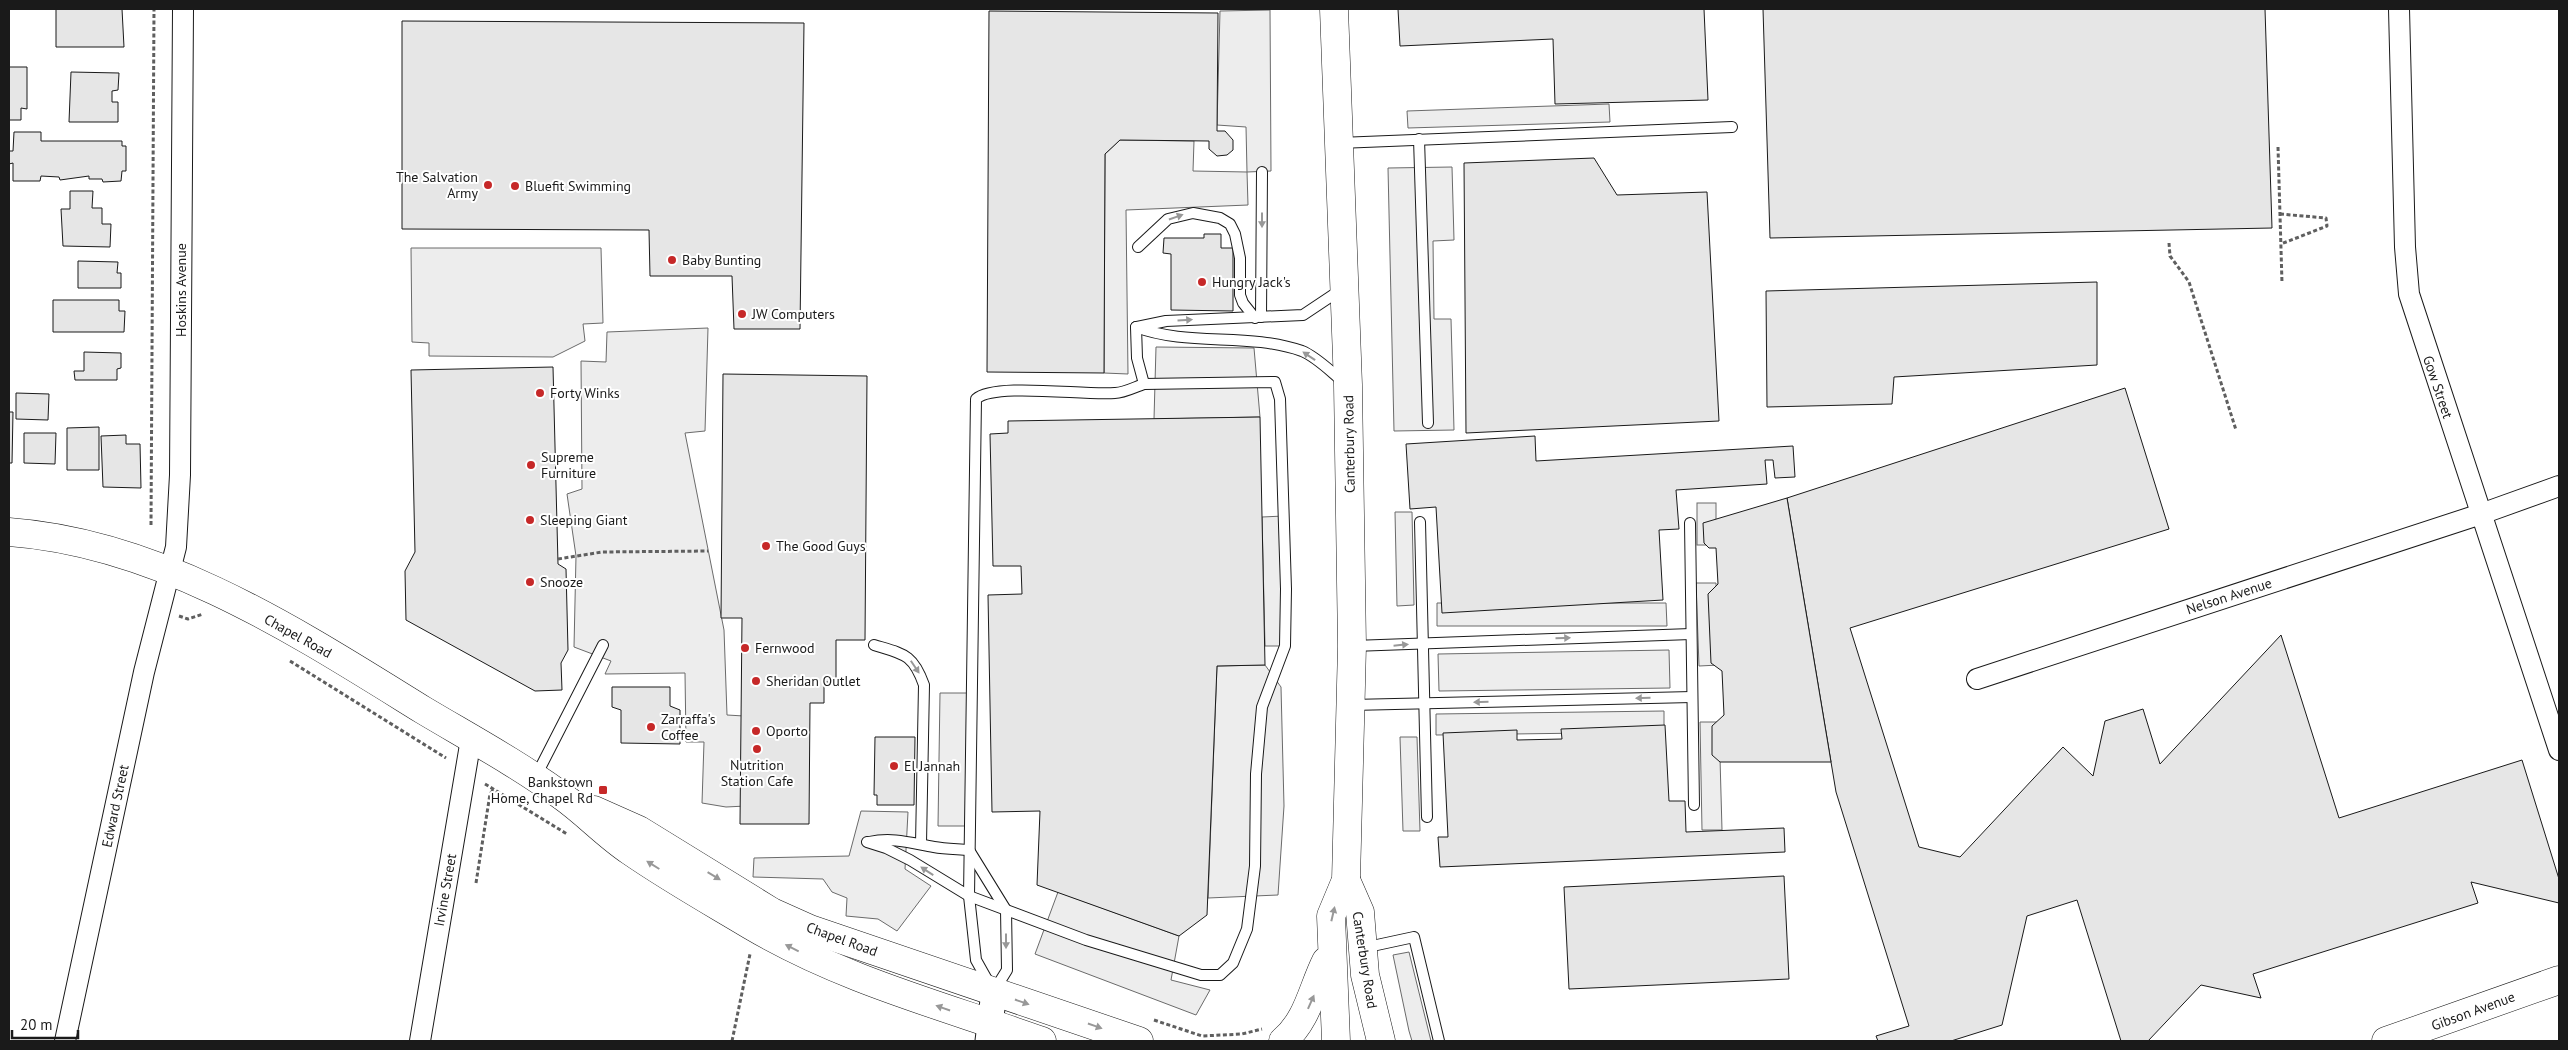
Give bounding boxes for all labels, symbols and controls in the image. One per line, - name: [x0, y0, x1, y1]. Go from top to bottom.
- place label: The Salvation Army: [396, 168, 478, 202]
- place label: Bluefit Swimming: [525, 177, 631, 195]
- marker: The Salvation Army: [482, 179, 494, 191]
- marker: Bluefit Swimming: [509, 180, 521, 192]
- one-way arrow: [1168, 213, 1183, 220]
- one-way arrow: [1258, 213, 1266, 229]
- street label: Hoskins Avenue: [172, 243, 190, 337]
- place label: Baby Bunting: [682, 251, 761, 269]
- marker: Baby Bunting: [666, 254, 678, 266]
- place label: Hungry Jack's: [1212, 273, 1291, 291]
- marker: Hungry Jack's: [1196, 276, 1208, 288]
- place label: JW Computers: [751, 305, 835, 323]
- marker: JW Computers: [736, 308, 748, 320]
- one-way arrow: [1177, 316, 1193, 324]
- one-way arrow: [1302, 351, 1315, 361]
- street label: Gow Street: [2419, 353, 2457, 421]
- place label: Forty Winks: [550, 384, 620, 402]
- marker: Forty Winks: [534, 387, 546, 399]
- street label: Canterbury Road: [1339, 395, 1359, 493]
- place label: Supreme Furniture: [541, 448, 596, 482]
- marker: Supreme Furniture: [525, 459, 537, 471]
- place label: Sleeping Giant: [540, 511, 628, 529]
- marker: Sleeping Giant: [524, 514, 536, 526]
- place label: The Good Guys: [776, 537, 866, 555]
- marker: The Good Guys: [760, 540, 772, 552]
- place label: Snooze: [540, 573, 583, 591]
- street label: Nelson Avenue: [2184, 574, 2274, 618]
- marker: Snooze: [524, 576, 536, 588]
- street label: Chapel Road: [261, 610, 335, 662]
- one-way arrow: [1555, 634, 1571, 642]
- place label: Fernwood: [755, 639, 814, 657]
- one-way arrow: [1393, 640, 1409, 648]
- marker: Fernwood: [739, 642, 751, 654]
- one-way arrow: [910, 660, 920, 674]
- place label: Sheridan Outlet: [766, 672, 861, 690]
- marker: Sheridan Outlet: [750, 675, 762, 687]
- one-way arrow: [1635, 694, 1651, 702]
- one-way arrow: [1473, 698, 1489, 706]
- place label: Zarraffa's Coffee: [661, 710, 716, 744]
- marker: Zarraffa's Coffee: [645, 721, 657, 733]
- place label: Oporto: [766, 722, 808, 740]
- marker: Oporto: [750, 725, 762, 737]
- marker: Nutrition Station Cafe: [751, 743, 763, 755]
- place label: Nutrition Station Cafe: [721, 756, 793, 790]
- place label: El Jannah: [904, 757, 960, 775]
- marker: El Jannah: [888, 760, 900, 772]
- street label: Edward Street: [97, 763, 133, 849]
- place label: Bankstown Home, Chapel Rd: [491, 773, 593, 807]
- marker: Bankstown Home, Chapel Rd: [597, 784, 609, 796]
- street label: Irvine Street: [430, 852, 460, 928]
- one-way arrow: [646, 861, 659, 870]
- one-way arrow: [920, 867, 933, 876]
- one-way arrow: [707, 872, 720, 881]
- one-way arrow: [1329, 907, 1337, 922]
- street label: Canterbury Road: [1348, 910, 1382, 1010]
- street label: Chapel Road: [804, 918, 880, 960]
- one-way arrow: [1002, 933, 1010, 949]
- one-way arrow: [785, 944, 799, 952]
- street label: Gibson Avenue: [2429, 988, 2517, 1034]
- one-way arrow: [1307, 995, 1315, 1009]
- one-way arrow: [1015, 998, 1030, 1006]
- one-way arrow: [935, 1004, 950, 1012]
- scale bar: [12, 1008, 79, 1040]
- text: 20 m: [20, 1015, 53, 1034]
- one-way arrow: [1087, 1023, 1102, 1031]

